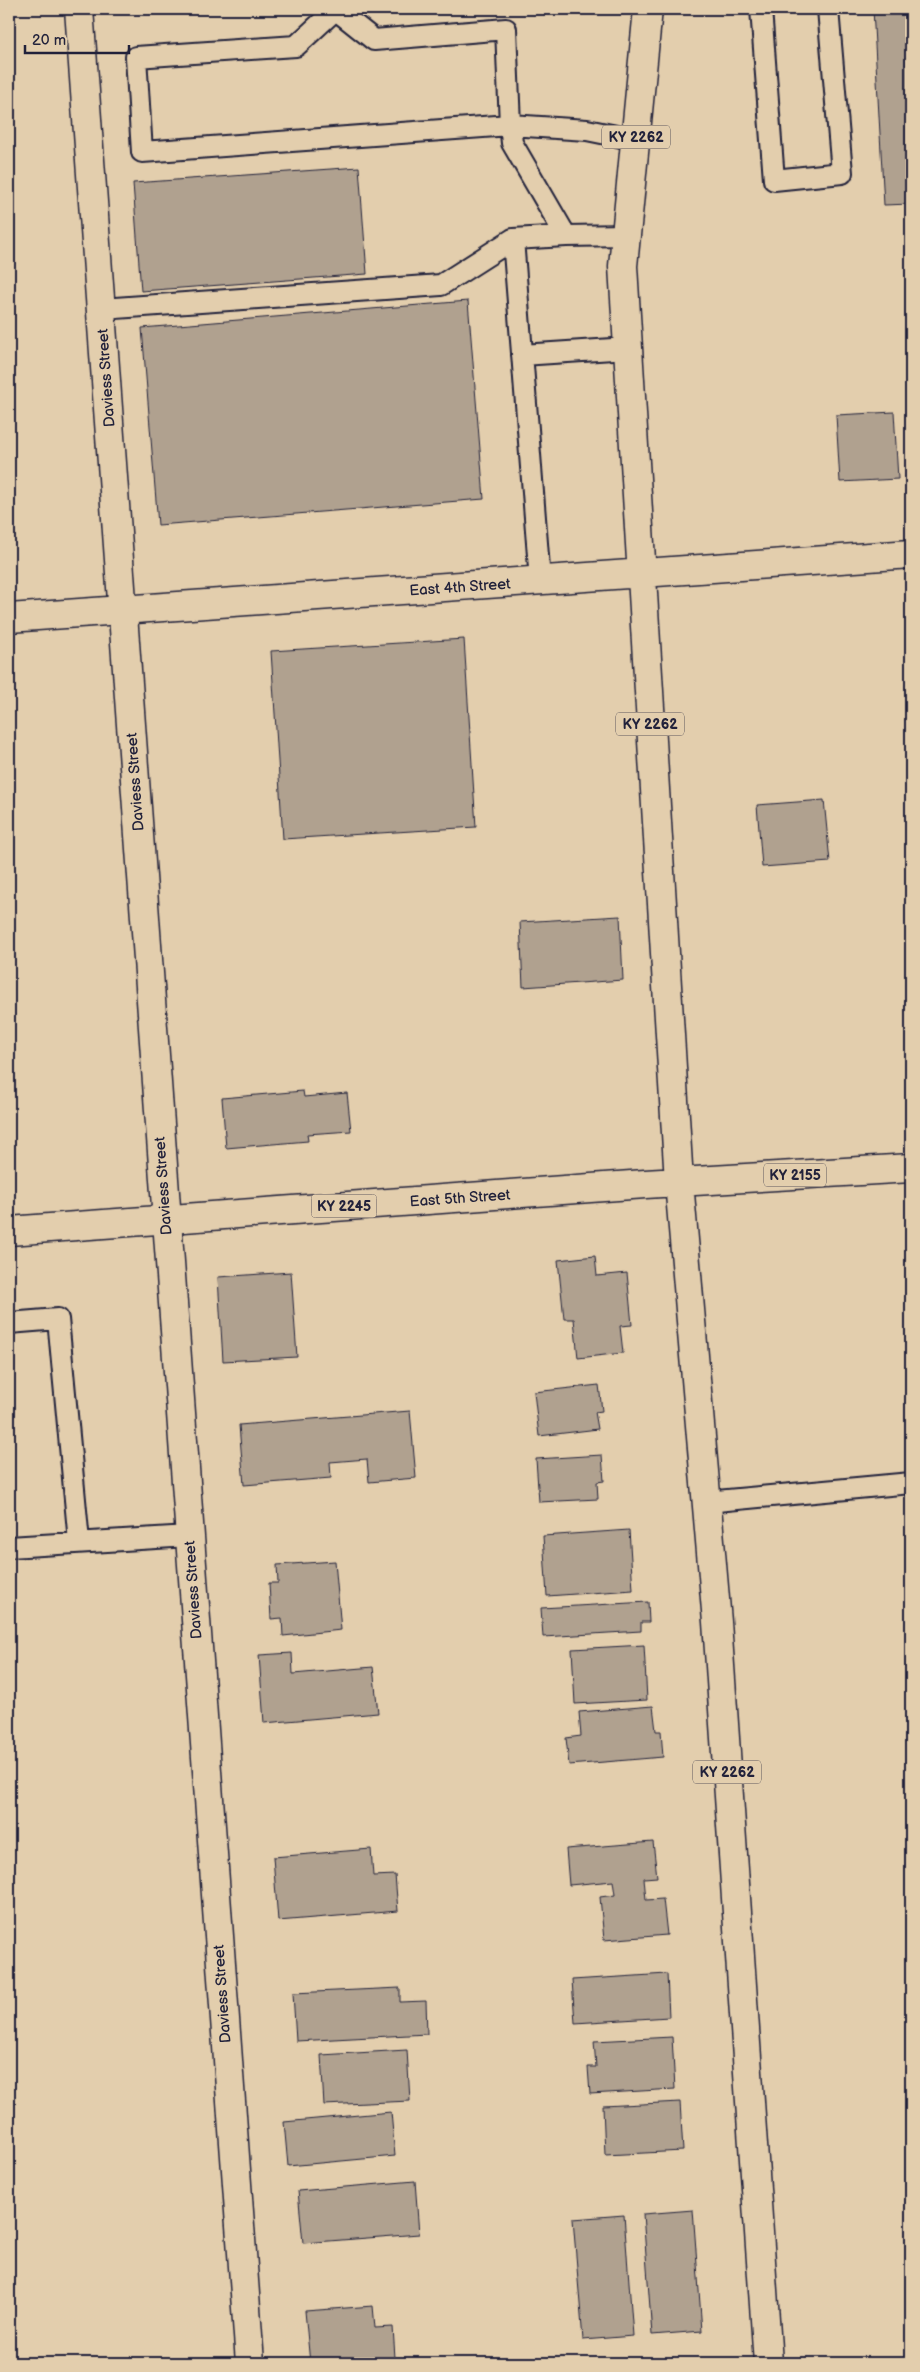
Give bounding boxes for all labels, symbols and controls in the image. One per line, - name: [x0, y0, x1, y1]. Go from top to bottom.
- scale bar: [25, 22, 129, 54]
- text: 20 m: [32, 31, 66, 50]
- road number: KY 2262: [602, 125, 670, 148]
- street label: Daviess Street: [94, 328, 119, 428]
- street label: East 4th Street: [409, 574, 512, 601]
- road number: KY 2262: [616, 712, 684, 736]
- street label: Daviess Street: [123, 732, 148, 832]
- street label: Daviess Street: [151, 1136, 176, 1236]
- road number: KY 2155: [764, 1164, 826, 1186]
- street label: East 5th Street: [409, 1185, 511, 1211]
- road number: KY 2245: [312, 1194, 376, 1218]
- street label: Daviess Street: [181, 1540, 206, 1640]
- road number: KY 2262: [693, 1760, 761, 1784]
- street label: Daviess Street: [210, 1944, 235, 2044]

